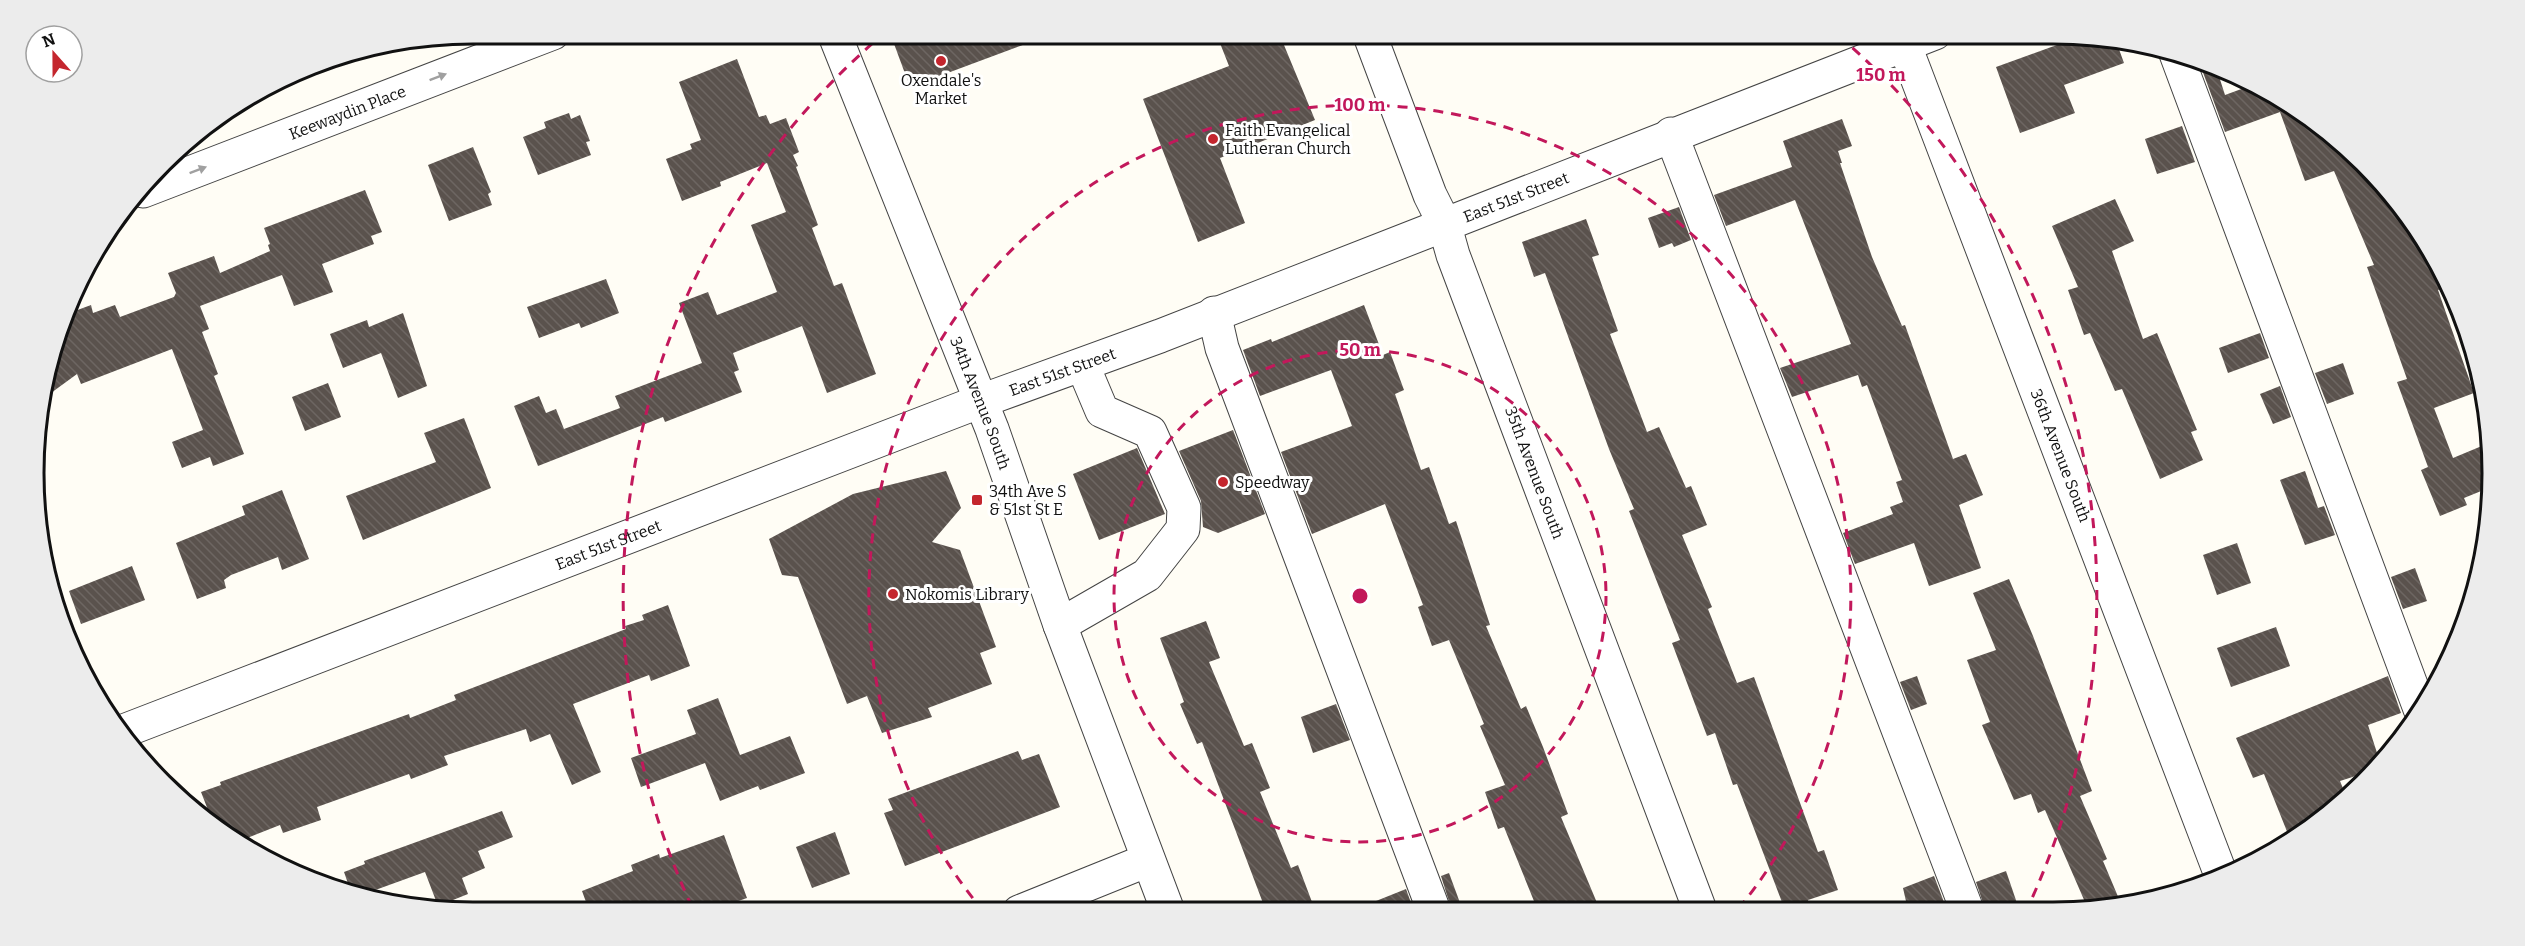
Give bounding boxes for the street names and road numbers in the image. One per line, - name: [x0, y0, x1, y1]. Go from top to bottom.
- street label: Keewaydin Place: [286, 81, 408, 143]
- street label: East 51st Street: [1460, 168, 1572, 226]
- street label: 34th Avenue South: [947, 334, 1015, 472]
- street label: East 51st Street: [1007, 343, 1118, 399]
- street label: 36th Avenue South: [2027, 386, 2095, 525]
- street label: 35th Avenue South: [1501, 404, 1569, 541]
- street label: East 51st Street: [553, 515, 664, 573]

